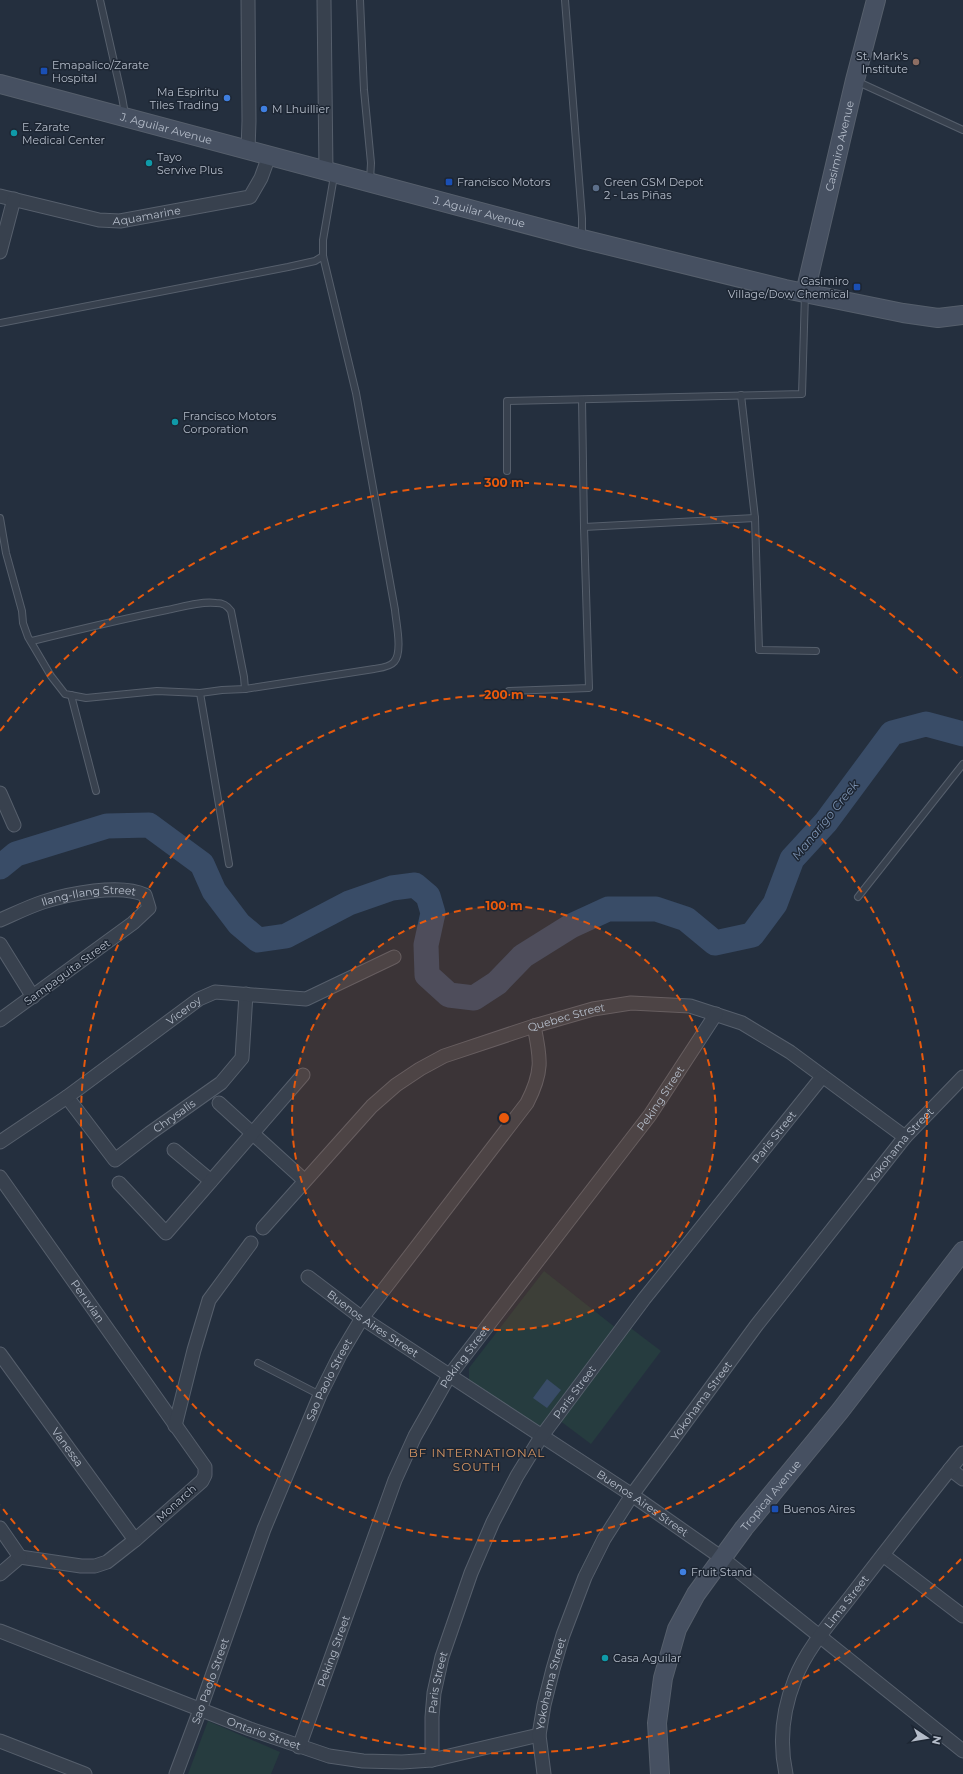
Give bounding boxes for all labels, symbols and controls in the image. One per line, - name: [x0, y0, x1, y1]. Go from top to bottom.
- place label: St. Mark's Institute: [856, 49, 909, 76]
- marker: St. Mark's Institute: [911, 57, 921, 67]
- place label: Emapalico/Zarate Hospital: [52, 58, 149, 85]
- marker: Emapalico/Zarate Hospital: [39, 66, 49, 76]
- place label: Ma Espiritu Tiles Trading: [150, 85, 219, 112]
- marker: Ma Espiritu Tiles Trading: [222, 93, 232, 103]
- street label: Casimiro Avenue: [822, 99, 857, 193]
- place label: M Lhuillier: [272, 102, 330, 116]
- marker: M Lhuillier: [259, 104, 269, 114]
- street label: J. Aguilar Avenue: [118, 109, 214, 147]
- place label: E. Zarate Medical Center: [22, 120, 105, 147]
- marker: E. Zarate Medical Center: [9, 128, 19, 138]
- place label: Tayo Servive Plus: [157, 150, 223, 177]
- marker: Tayo Servive Plus: [144, 158, 154, 168]
- place label: Francisco Motors: [457, 175, 551, 189]
- place label: Green GSM Depot 2 - Las Piñas: [604, 175, 704, 202]
- marker: Francisco Motors: [444, 177, 454, 187]
- marker: Green GSM Depot 2 - Las Piñas: [591, 183, 601, 193]
- street label: J. Aguilar Avenue: [431, 192, 527, 231]
- street label: Aquamarine: [112, 203, 182, 228]
- place label: Casimiro Village/Dow Chemical: [728, 274, 849, 301]
- marker: Casimiro Village/Dow Chemical: [852, 282, 862, 292]
- place label: Francisco Motors Corporation: [183, 409, 277, 436]
- marker: Francisco Motors Corporation: [170, 417, 180, 427]
- text: 300 m: [483, 475, 524, 490]
- text: 200 m: [484, 687, 524, 702]
- water label: Manarigo Creek: [788, 777, 862, 863]
- street label: Ilang-Ilang Street: [39, 883, 138, 909]
- text: 100 m: [486, 898, 522, 913]
- street label: Sampaguita Street: [21, 936, 113, 1008]
- street label: Viceroy: [163, 993, 204, 1028]
- street label: Quebec Street: [526, 1000, 606, 1035]
- street label: Peking Street: [633, 1063, 687, 1134]
- street label: Chrysalis: [150, 1096, 199, 1136]
- street label: Yokohama Street: [864, 1104, 937, 1186]
- street label: Paris Street: [749, 1108, 799, 1166]
- centre of rings: [497, 1111, 511, 1125]
- street label: Peruvian: [68, 1277, 108, 1325]
- street label: Buenos Aires Street: [324, 1287, 422, 1361]
- street label: Peking Street: [437, 1322, 493, 1390]
- street label: Sao Paolo Street: [303, 1336, 355, 1423]
- street label: Yokohama Street: [668, 1358, 735, 1443]
- street label: Paris Street: [550, 1362, 599, 1422]
- street label: Vanessa: [49, 1425, 86, 1469]
- district label: BF INTERNATIONAL SOUTH: [409, 1445, 545, 1474]
- street label: Tropical Avenue: [737, 1457, 804, 1534]
- street label: Buenos Aires Street: [594, 1467, 692, 1540]
- street label: Monarch: [153, 1481, 199, 1525]
- place label: Buenos Aires: [783, 1502, 856, 1516]
- marker: Buenos Aires: [770, 1504, 780, 1514]
- place label: Fruit Stand: [691, 1565, 752, 1579]
- marker: Fruit Stand: [678, 1567, 688, 1577]
- street label: Lima Street: [821, 1572, 872, 1631]
- street label: Peking Street: [314, 1613, 353, 1689]
- street label: Yokohama Street: [533, 1635, 569, 1731]
- street label: Sao Paolo Street: [188, 1636, 232, 1726]
- street label: Paris Street: [425, 1649, 451, 1714]
- place label: Casa Aguilar: [613, 1651, 682, 1665]
- marker: Casa Aguilar: [600, 1653, 610, 1663]
- street label: Ontario Street: [225, 1714, 303, 1753]
- north arrow: [907, 1718, 947, 1758]
- text: N: [929, 1734, 945, 1746]

